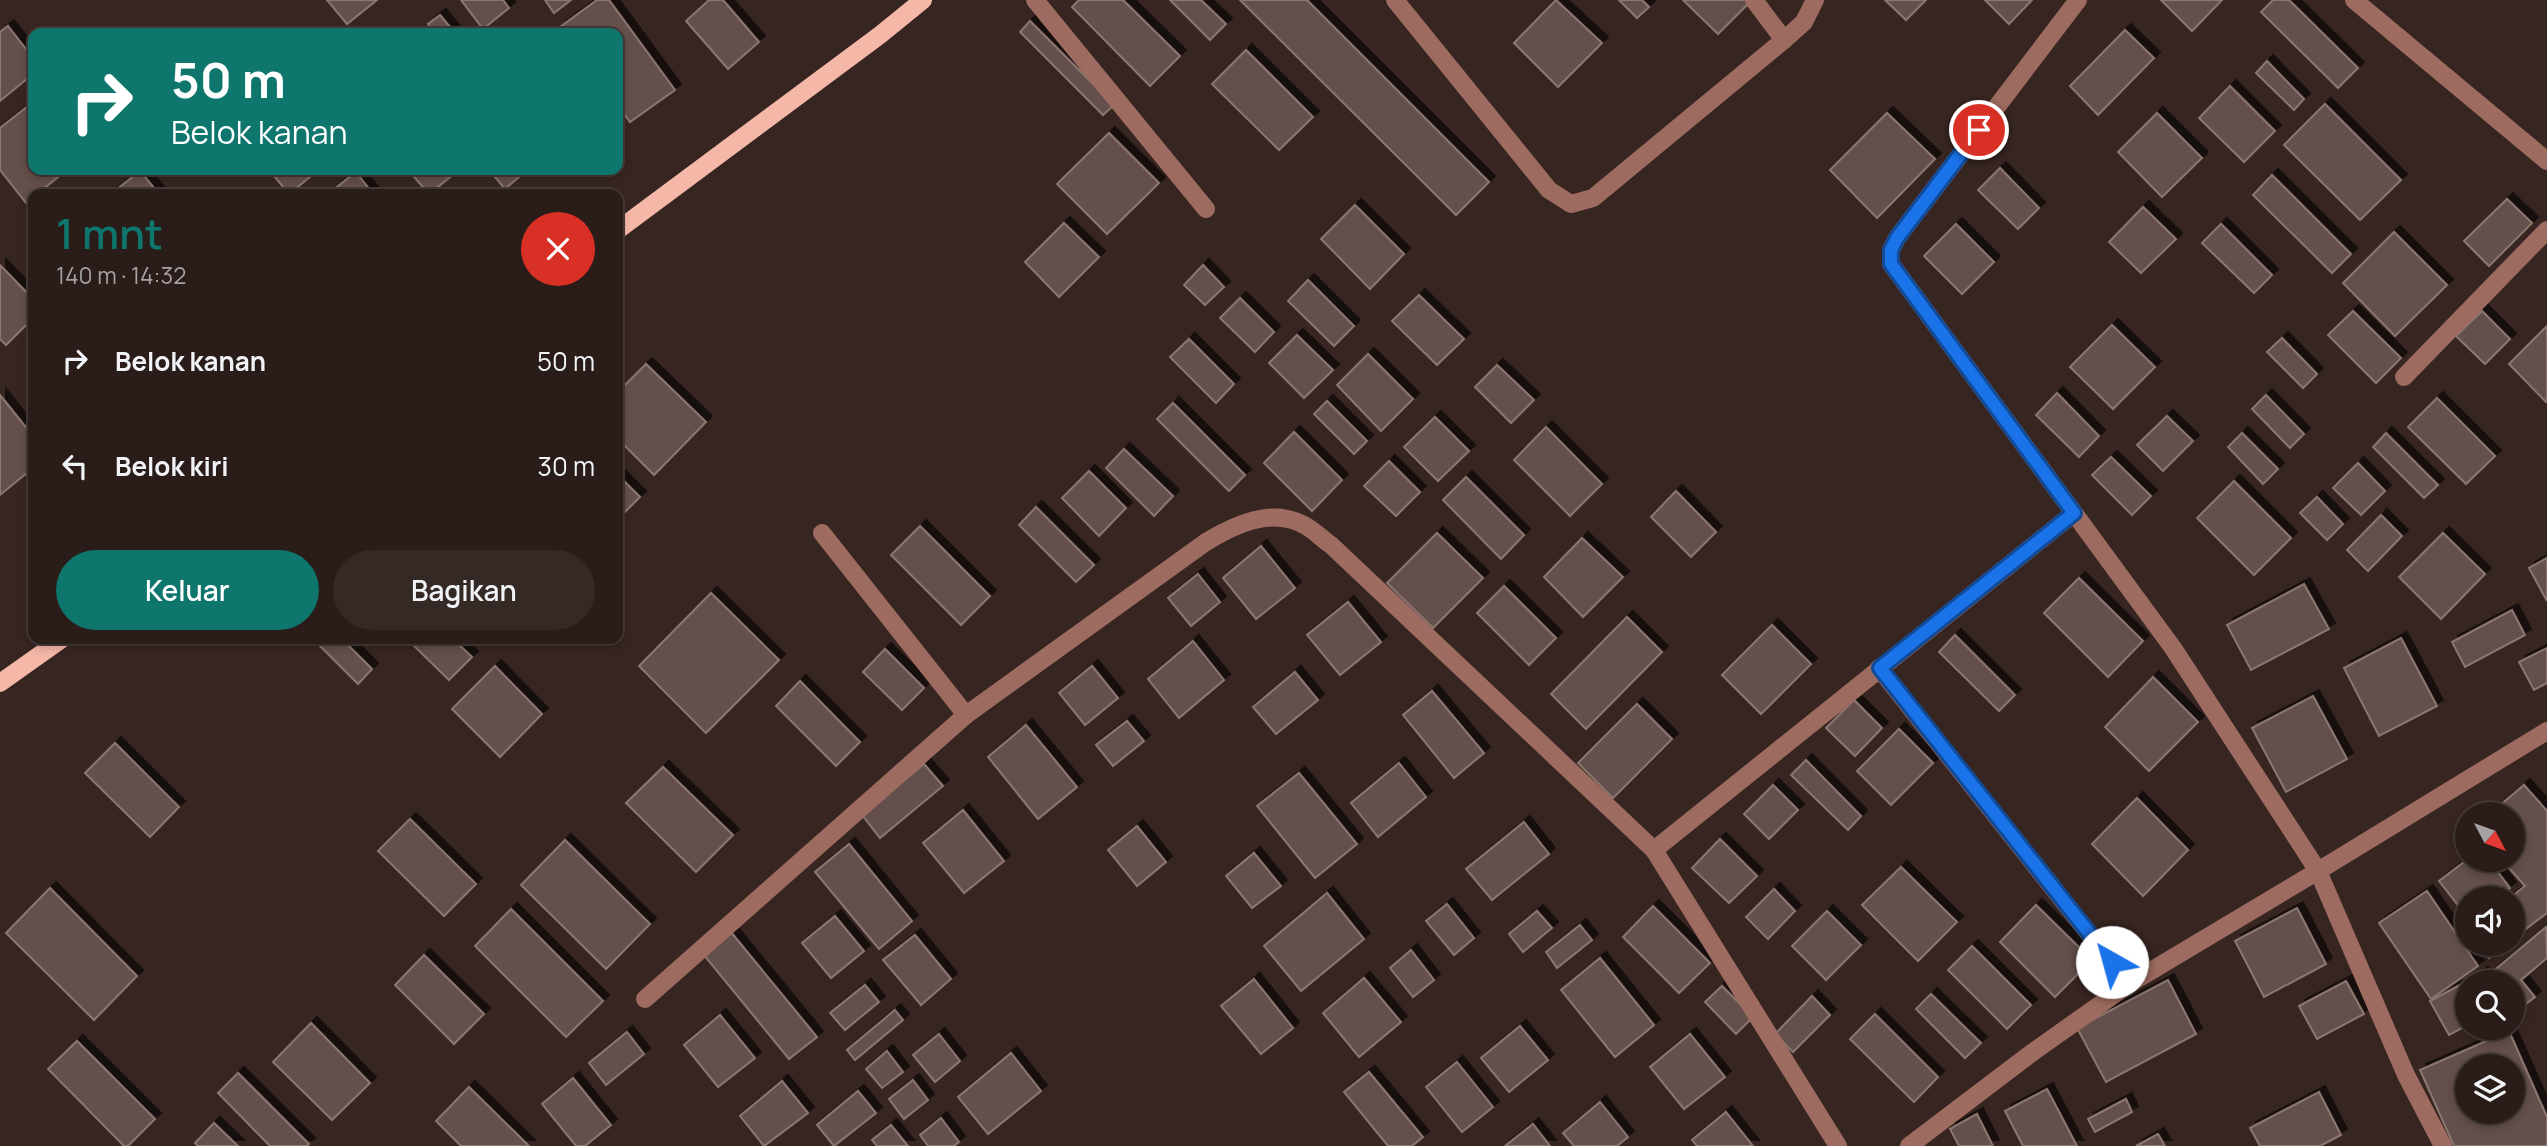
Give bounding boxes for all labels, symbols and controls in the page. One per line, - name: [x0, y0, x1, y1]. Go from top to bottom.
- text: 50 m: [171, 46, 286, 113]
- icon: right: [56, 56, 147, 147]
- pin: [1949, 100, 2009, 160]
- text: Belok kanan: [171, 110, 347, 154]
- icon: arrive: [1960, 111, 1998, 149]
- text: 1 mnt: [56, 204, 163, 262]
- button: close: [521, 212, 595, 286]
- text: 140 m · 14:32: [56, 259, 186, 291]
- icon: right: [56, 342, 94, 380]
- text: Belok kanan: [115, 343, 266, 379]
- text: 50 m: [537, 343, 595, 379]
- icon: left: [56, 447, 94, 485]
- text: Belok kiri: [115, 448, 229, 484]
- text: 30 m: [538, 448, 595, 484]
- button: Keluar: [56, 550, 319, 630]
- button: Bagikan: [333, 550, 595, 630]
- north arrow: [2455, 802, 2525, 872]
- map controls: [2455, 802, 2525, 1124]
- button: sound: [2455, 886, 2525, 956]
- position arrow: [2075, 925, 2149, 999]
- button: search: [2455, 970, 2525, 1040]
- button: layers: [2455, 1054, 2525, 1124]

